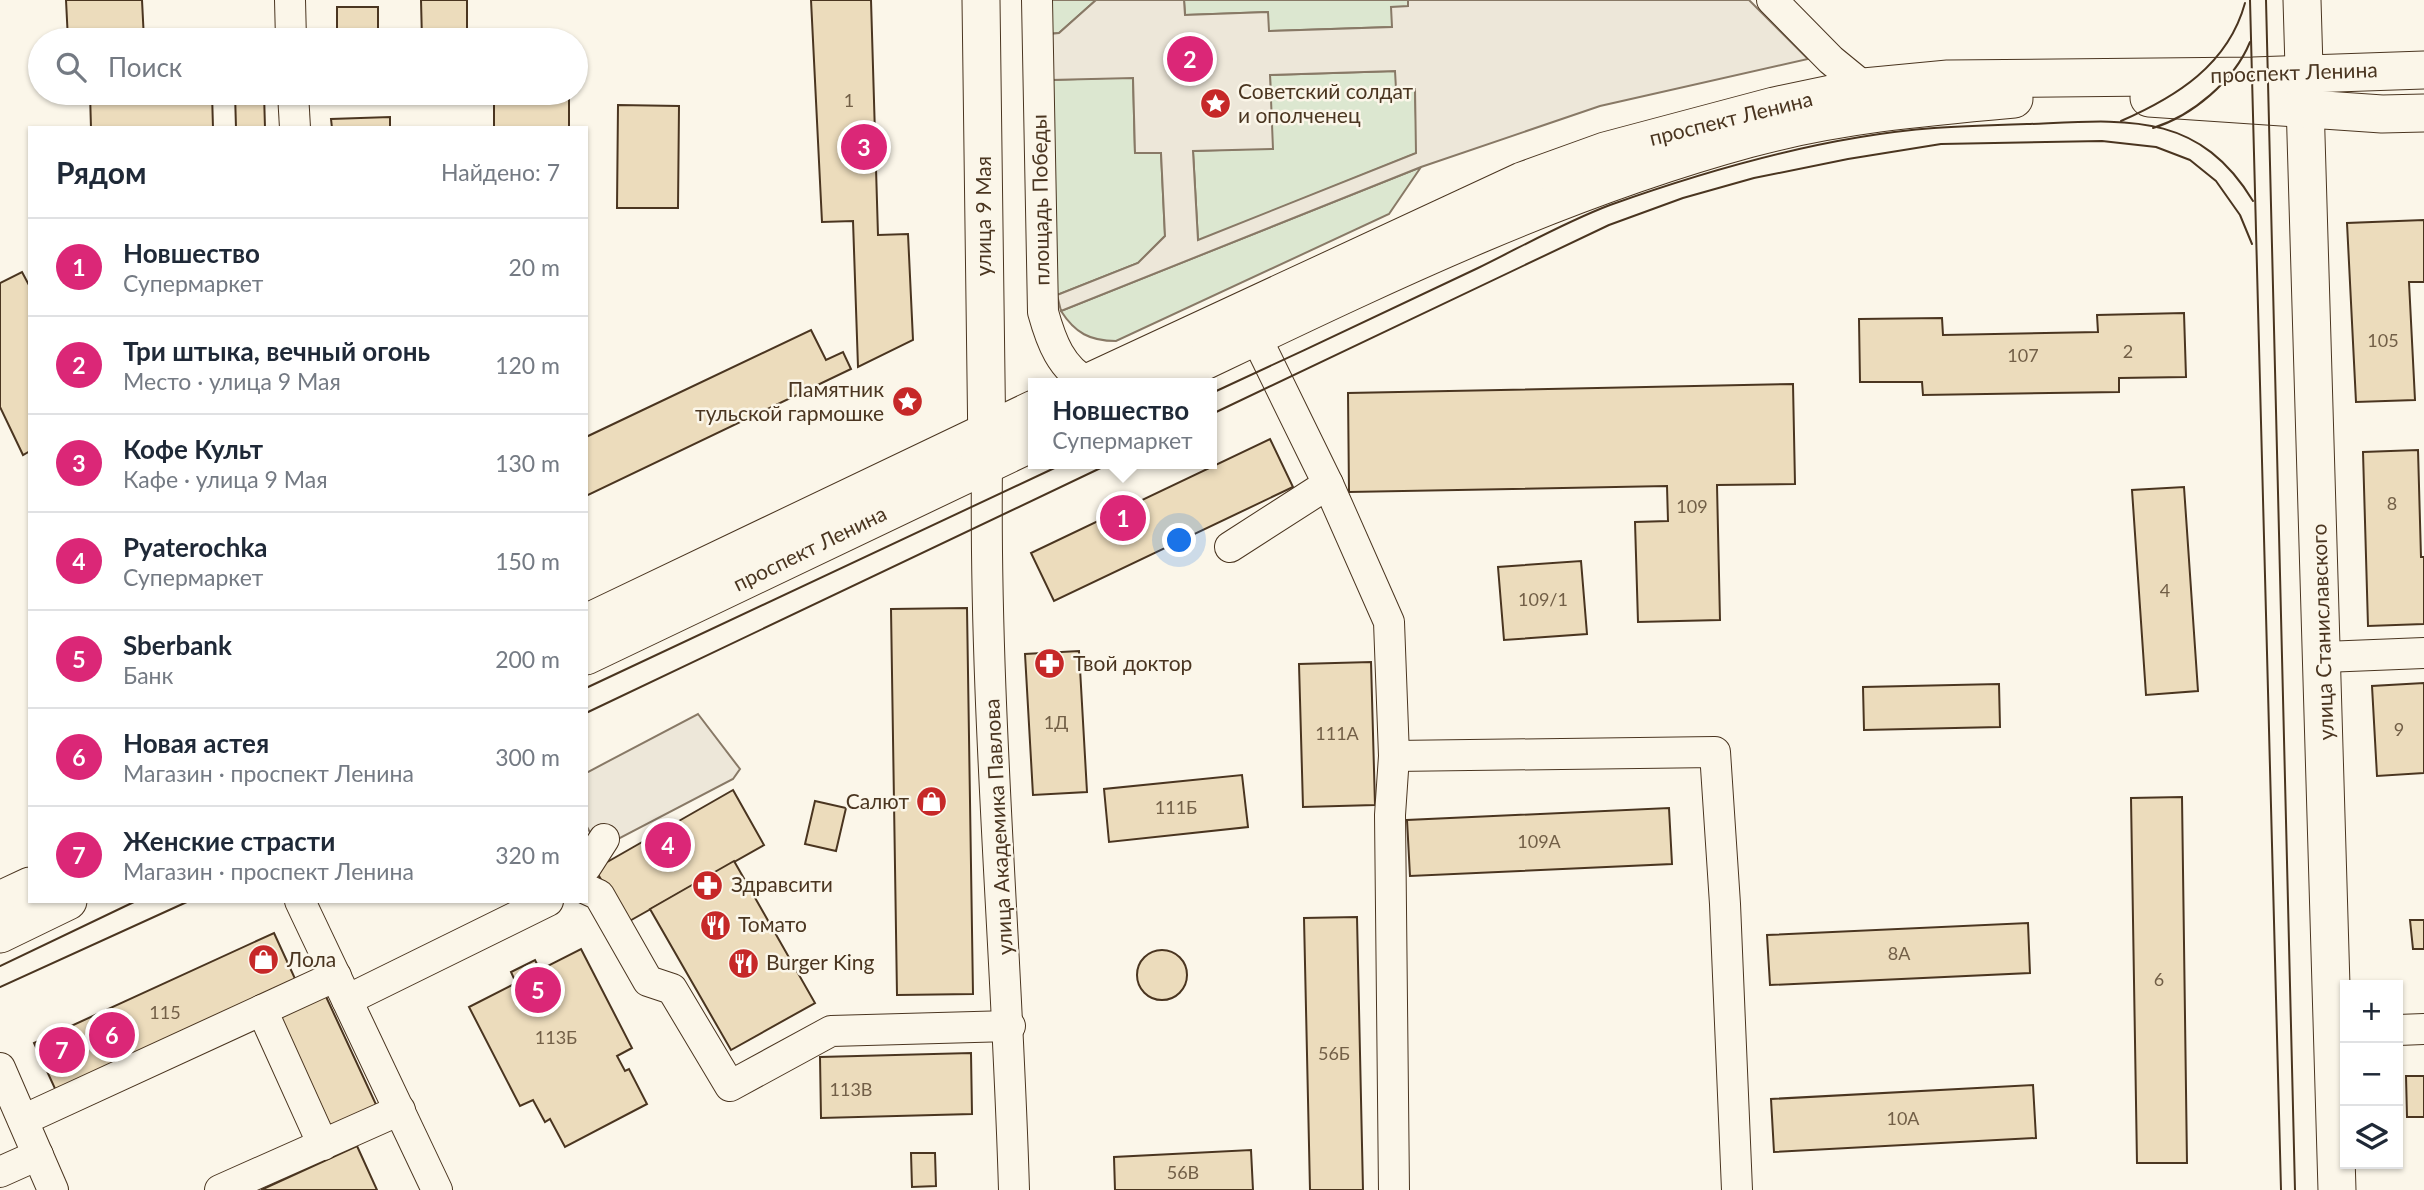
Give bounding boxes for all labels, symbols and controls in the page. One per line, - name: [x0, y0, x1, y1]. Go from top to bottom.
- search box: [28, 28, 588, 105]
- pin: 2: [1167, 33, 1213, 85]
- icon: search: [52, 48, 90, 86]
- text: Поиск: [108, 51, 182, 83]
- street label: проспект Ленина: [2210, 56, 2378, 87]
- place label: Советский солдат и ополченец: [1238, 78, 1414, 127]
- street label: проспект Ленина: [1646, 85, 1815, 150]
- place icon: Советский солдат и ополченец: [1198, 87, 1232, 121]
- house number: 1: [844, 89, 854, 111]
- street label: площадь Победы: [1026, 114, 1053, 286]
- pin: 3: [841, 121, 887, 173]
- text: Рядом: [56, 154, 146, 190]
- street label: улица 9 Мая: [970, 156, 995, 276]
- text: Найдено: 7: [441, 158, 560, 186]
- text: Новшество: [123, 237, 260, 269]
- text: 1: [72, 253, 86, 281]
- text: 20 m: [509, 253, 560, 281]
- text: Супермаркет: [123, 269, 263, 297]
- house number: 105: [2367, 329, 2399, 351]
- text: Три штыка, вечный огонь: [123, 335, 430, 367]
- house number: 2: [2123, 340, 2133, 362]
- house number: 107: [2007, 344, 2039, 366]
- text: 2: [72, 351, 86, 379]
- text: 120 m: [495, 351, 560, 379]
- text: Место · улица 9 Мая: [123, 367, 341, 395]
- place label: Памятник тульской гармошке: [695, 376, 884, 425]
- popup: [1028, 378, 1217, 469]
- place icon: Памятник тульской гармошке: [890, 385, 924, 419]
- text: Новшество: [1052, 394, 1189, 426]
- text: Супермаркет: [1052, 426, 1193, 454]
- text: Кофе Культ: [123, 433, 263, 465]
- text: 3: [72, 449, 86, 477]
- text: 130 m: [495, 449, 560, 477]
- text: Кафе · улица 9 Мая: [123, 465, 328, 493]
- pin: 1: [1100, 492, 1146, 544]
- house number: 8: [2387, 492, 2397, 514]
- house number: 109: [1676, 495, 1708, 517]
- street label: проспект Ленина: [729, 500, 890, 596]
- your location: [1162, 523, 1196, 557]
- street label: улица Станиславского: [2305, 523, 2338, 741]
- text: Pyaterochka: [123, 531, 268, 563]
- text: 4: [72, 547, 86, 575]
- text: 150 m: [495, 547, 560, 575]
- text: Супермаркет: [123, 563, 263, 591]
- house number: 4: [2160, 579, 2170, 601]
- house number: 109/1: [1518, 588, 1568, 610]
- text: Sberbank: [123, 629, 232, 661]
- text: 5: [72, 645, 86, 673]
- text: 200 m: [495, 645, 560, 673]
- pharmacy icon: Твой доктор: [1033, 647, 1067, 681]
- place label: Твой доктор: [1073, 650, 1192, 675]
- text: Банк: [123, 661, 173, 689]
- street label: улица Академика Павлова: [978, 698, 1017, 956]
- house number: 1Д: [1044, 711, 1068, 733]
- house number: 9: [2394, 718, 2404, 740]
- house number: 111А: [1315, 722, 1360, 744]
- text: Новая астея: [123, 727, 269, 759]
- text: 6: [72, 743, 86, 771]
- text: 300 m: [495, 743, 560, 771]
- text: Магазин · проспект Ленина: [123, 759, 414, 787]
- shop icon: Салют: [915, 785, 949, 819]
- place label: Салют: [846, 788, 909, 813]
- house number: 111Б: [1155, 796, 1197, 818]
- pin: 4: [645, 819, 691, 871]
- text: Женские страсти: [123, 825, 335, 857]
- house number: 109А: [1517, 830, 1562, 852]
- text: 7: [72, 841, 86, 869]
- text: 320 m: [495, 841, 560, 869]
- text: Магазин · проспект Ленина: [123, 857, 414, 885]
- pharmacy icon: Здравсити: [691, 868, 725, 902]
- place label: Здравсити: [731, 871, 833, 896]
- restaurant icon: Томато: [698, 908, 732, 942]
- place label: Томато: [738, 911, 807, 936]
- house number: 8А: [1888, 942, 1911, 964]
- shop icon: Лола: [247, 943, 281, 977]
- place label: Лола: [286, 946, 336, 971]
- restaurant icon: Burger King: [726, 946, 760, 980]
- place label: Burger King: [766, 949, 875, 974]
- pin: 5: [515, 964, 561, 1016]
- house number: 6: [2154, 968, 2164, 990]
- map controls: [2340, 980, 2403, 1169]
- button: +: [2340, 980, 2403, 1043]
- house number: 115: [149, 1001, 181, 1023]
- pin: 6: [89, 1009, 135, 1061]
- pin: 7: [39, 1024, 85, 1076]
- house number: 113Б: [535, 1026, 577, 1048]
- house number: 56Б: [1318, 1042, 1350, 1064]
- button: −: [2340, 1043, 2403, 1106]
- house number: 113В: [830, 1078, 872, 1100]
- button: layers: [2340, 1106, 2403, 1169]
- house number: 10А: [1886, 1107, 1920, 1129]
- house number: 56В: [1167, 1161, 1199, 1183]

